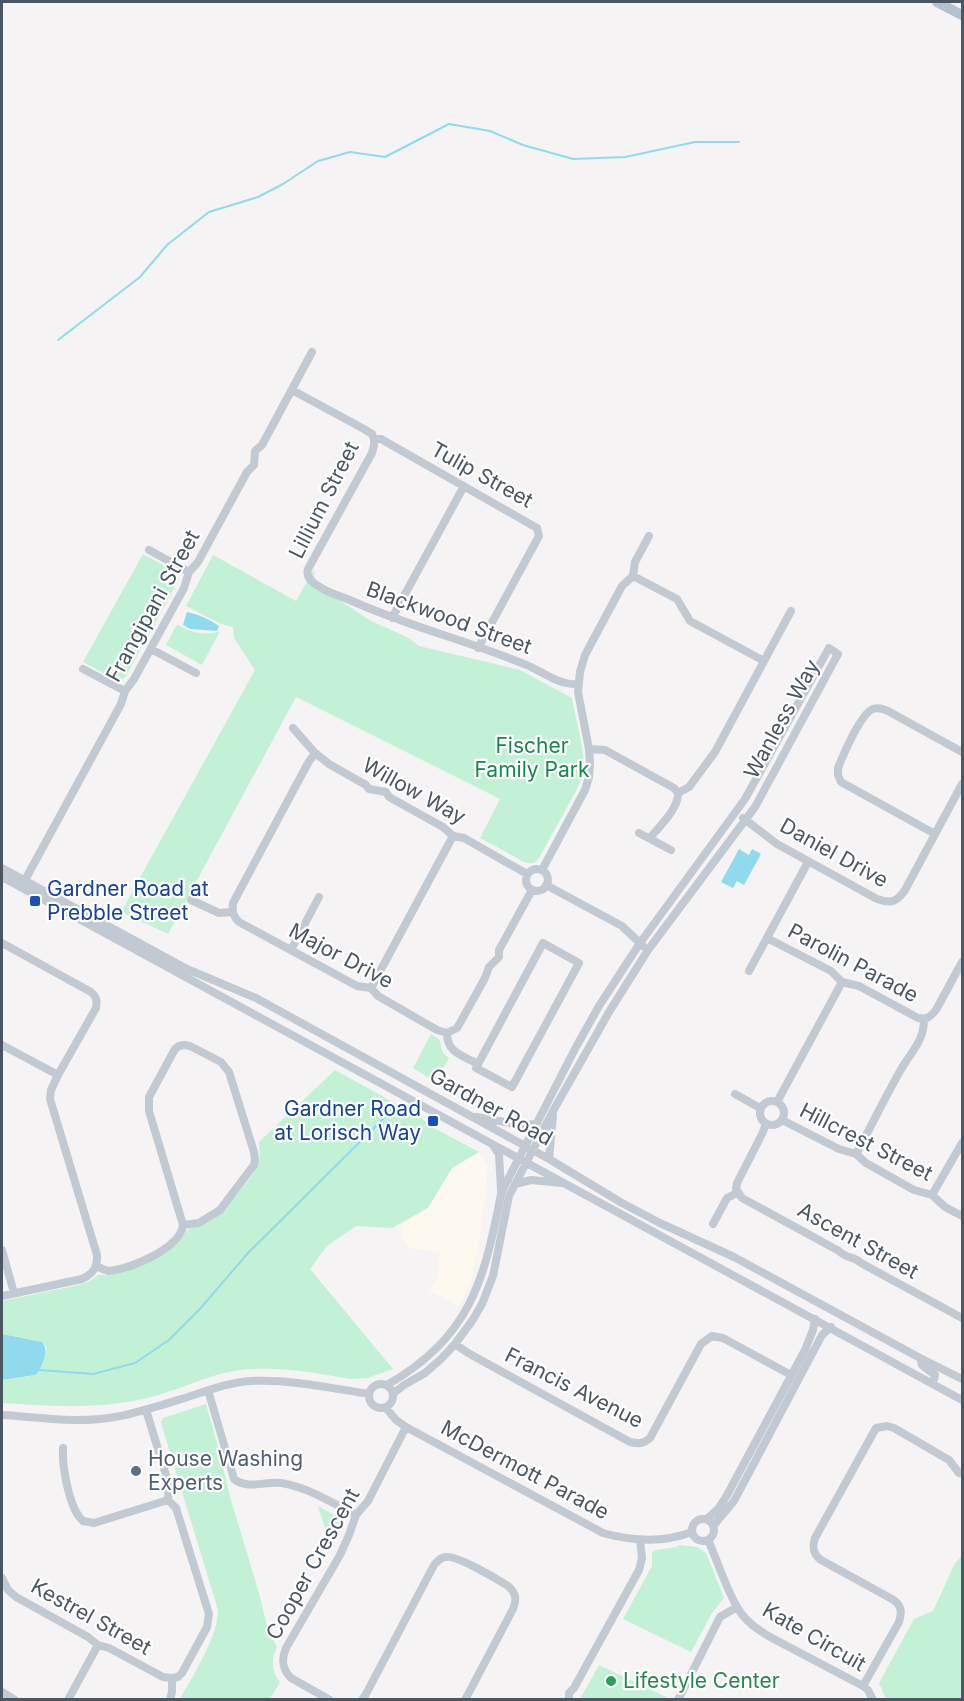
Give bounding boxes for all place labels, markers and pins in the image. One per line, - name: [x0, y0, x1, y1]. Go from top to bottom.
- place label: Gardner Road at Prebble Street: [47, 876, 209, 925]
- marker: Gardner Road at Prebble Street: [28, 894, 42, 908]
- place label: Gardner Road at Lorisch Way: [274, 1096, 421, 1145]
- marker: Gardner Road at Lorisch Way: [426, 1114, 440, 1128]
- place label: House Washing Experts: [148, 1446, 303, 1495]
- marker: House Washing Experts: [129, 1464, 143, 1478]
- place label: Lifestyle Center: [623, 1668, 780, 1693]
- marker: Lifestyle Center: [604, 1674, 618, 1688]

